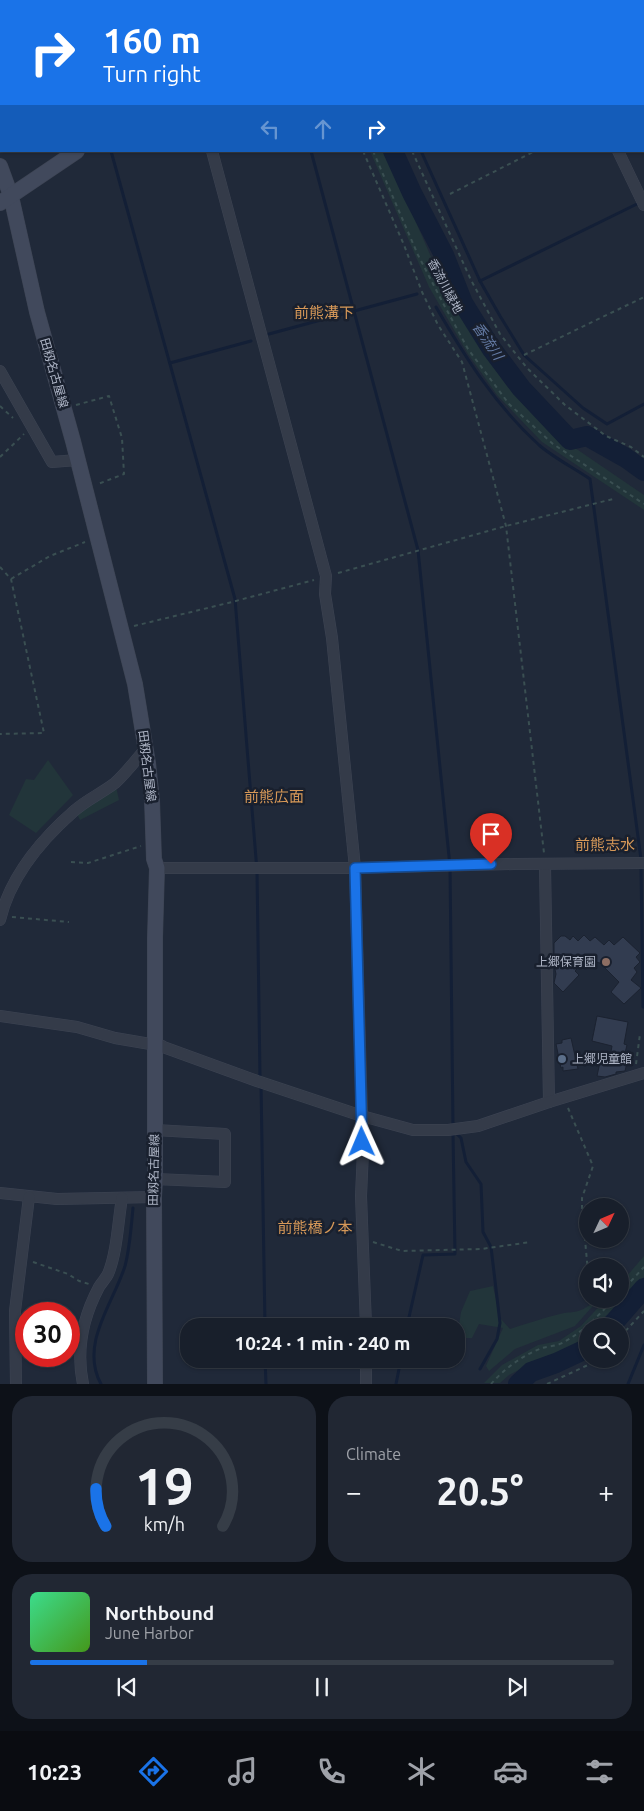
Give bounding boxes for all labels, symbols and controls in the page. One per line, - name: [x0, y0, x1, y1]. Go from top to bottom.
- icon: right: [20, 20, 85, 85]
- text: 160 m: [103, 20, 201, 60]
- text: Turn right: [103, 61, 201, 86]
- icon: left: [256, 115, 284, 143]
- icon: ahead: [309, 115, 337, 143]
- icon: right: [362, 115, 390, 143]
- street label: 香流川緑地: [426, 256, 465, 315]
- district label: 前熊溝下: [294, 304, 354, 321]
- water label: 香流川: [470, 319, 507, 365]
- street label: 田籾名古屋線: [38, 336, 71, 409]
- street label: 田籾名古屋線: [137, 729, 158, 802]
- district label: 前熊広面: [244, 788, 304, 805]
- pin: [470, 813, 512, 864]
- icon: arrive: [477, 820, 505, 848]
- district label: 前熊志水: [575, 836, 635, 853]
- place label: 上郷保育園: [536, 955, 596, 968]
- marker: 上郷保育園: [600, 956, 612, 968]
- place label: 上郷児童館: [572, 1052, 632, 1065]
- marker: 上郷児童館: [556, 1053, 568, 1065]
- position arrow: [335, 1115, 387, 1167]
- street label: 田籾名古屋線: [146, 1134, 161, 1206]
- north arrow: [579, 1198, 629, 1248]
- map controls: [579, 1198, 629, 1368]
- district label: 前熊橋ノ本: [277, 1219, 353, 1236]
- button: sound: [579, 1258, 629, 1308]
- speed limit sign: 30: [15, 1302, 80, 1367]
- button: search: [579, 1318, 629, 1368]
- text: 10:24 · 1 min · 240 m: [235, 1332, 410, 1354]
- text: Climate: [346, 1445, 401, 1463]
- text: 19: [135, 1457, 193, 1515]
- text: 20.5°: [436, 1470, 524, 1512]
- text: −: [346, 1476, 362, 1507]
- text: +: [598, 1476, 614, 1507]
- text: km/h: [143, 1514, 185, 1534]
- text: Northbound: [105, 1602, 214, 1624]
- text: June Harbor: [105, 1624, 194, 1642]
- icon: previous: [113, 1673, 141, 1701]
- icon: pause: [308, 1673, 336, 1701]
- icon: next: [503, 1673, 531, 1701]
- icon: directions: [136, 1754, 171, 1789]
- icon: music: [225, 1754, 260, 1789]
- icon: phone: [314, 1754, 349, 1789]
- icon: climate: [404, 1754, 439, 1789]
- icon: car: [493, 1754, 528, 1789]
- icon: filters: [582, 1754, 617, 1789]
- text: 10:23: [27, 1759, 82, 1784]

